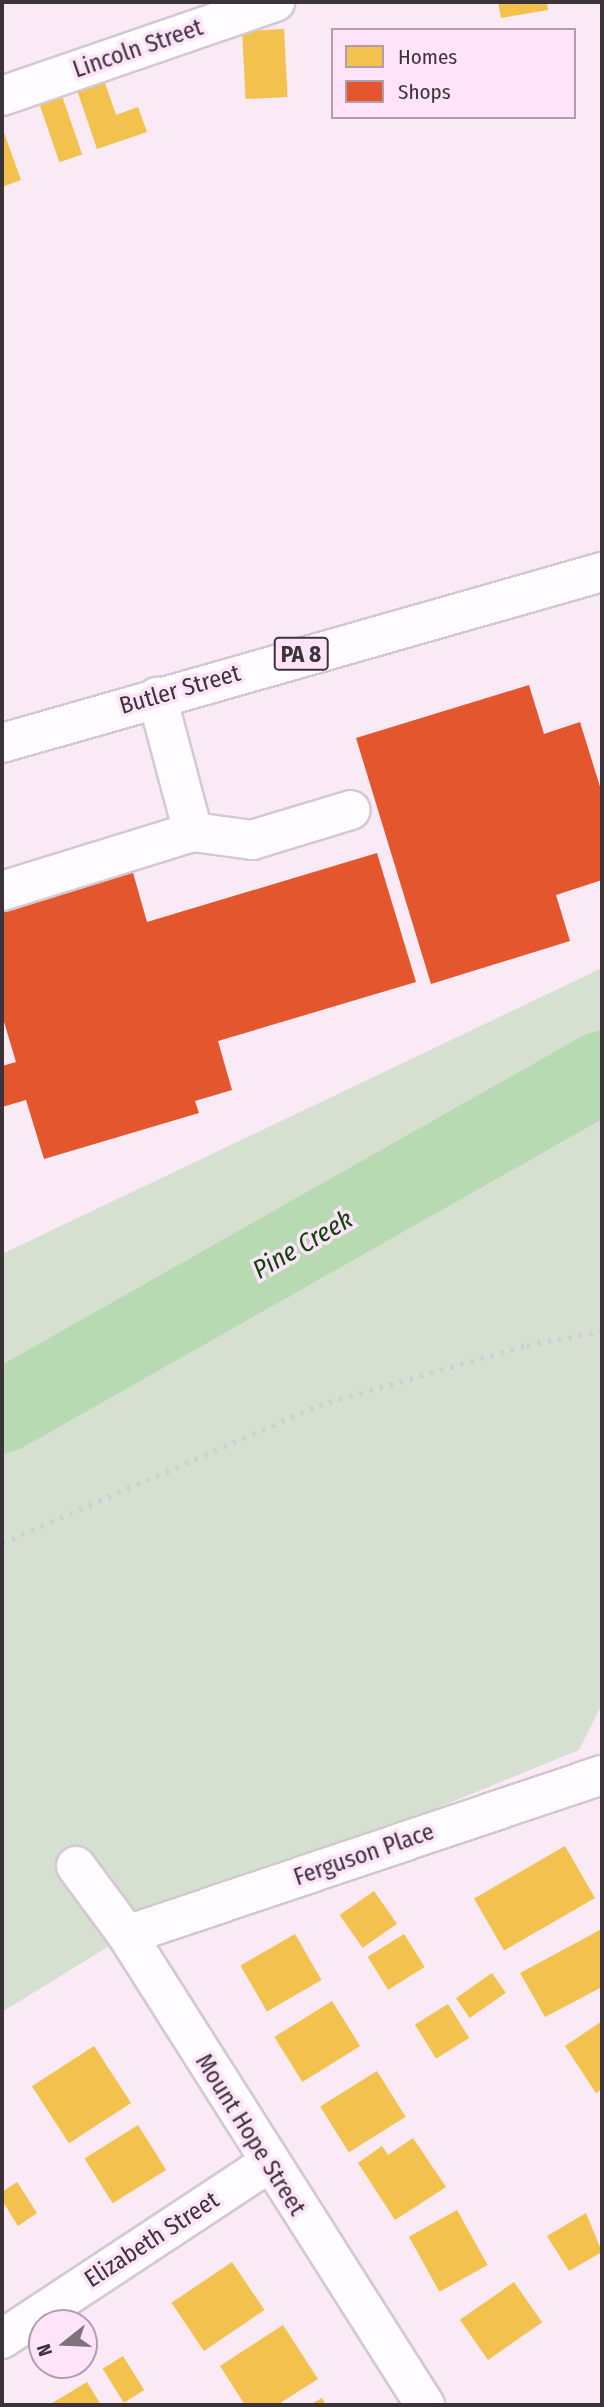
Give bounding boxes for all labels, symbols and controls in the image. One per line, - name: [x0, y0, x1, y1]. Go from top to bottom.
- street label: Lincoln Street: [69, 13, 207, 85]
- legend: [331, 28, 576, 119]
- text: Homes: [398, 44, 457, 70]
- text: Shops: [398, 79, 451, 105]
- road number: PA 8: [273, 634, 329, 674]
- street label: Butler Street: [116, 659, 244, 721]
- water label: Pine Creek: [247, 1204, 359, 1286]
- street label: Ferguson Place: [290, 1818, 438, 1892]
- street label: Mount Hope Street: [189, 2049, 311, 2221]
- street label: Elizabeth Street: [79, 2186, 225, 2294]
- north arrow: [28, 2309, 98, 2379]
- text: N: [32, 2341, 57, 2359]

